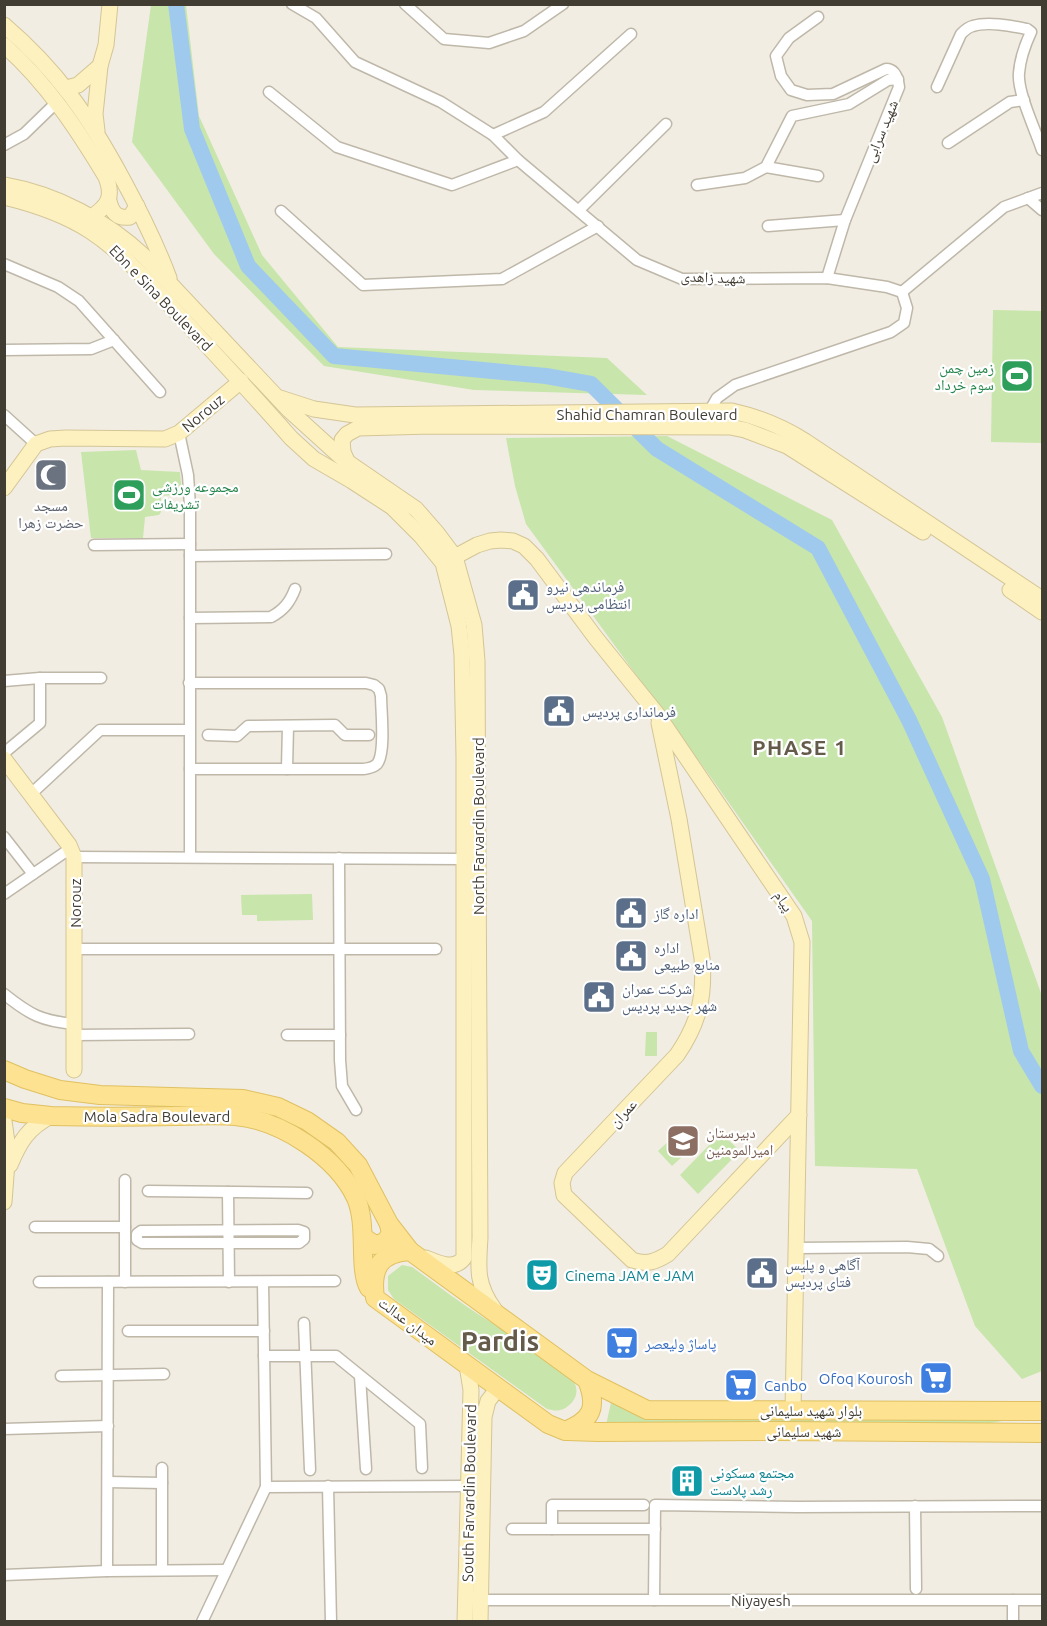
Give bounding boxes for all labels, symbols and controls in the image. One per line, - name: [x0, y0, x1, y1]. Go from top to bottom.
- street label: شهید سرابی: [861, 97, 903, 165]
- street label: Ebn e Sina Boulevard: [106, 242, 216, 354]
- street label: شهید زاهدی: [680, 267, 746, 289]
- sports icon: زمین چمن سوم خرداد: [999, 358, 1035, 394]
- place label: زمین چمن سوم خرداد: [935, 359, 994, 395]
- street label: Norouz: [179, 391, 227, 435]
- street label: Shahid Chamran Boulevard: [557, 406, 737, 423]
- mosque icon: مسجد حضرت زهرا: [33, 457, 69, 493]
- sports icon: مجموعه ورزشی تشریفات: [111, 477, 147, 513]
- place label: مجموعه ورزشی تشریفات: [152, 478, 239, 513]
- place label: مسجد حضرت زهرا: [18, 497, 84, 532]
- public building icon: فرماندهی نیرو انتظامی پردیس: [505, 577, 541, 613]
- place label: فرماندهی نیرو انتظامی پردیس: [546, 578, 631, 614]
- public building icon: فرمانداری پردیس: [541, 693, 577, 729]
- place label: فرمانداری پردیس: [582, 703, 676, 722]
- district label: PHASE 1: [752, 735, 848, 759]
- street label: North Farvardin Boulevard: [470, 737, 487, 915]
- street label: Norouz: [67, 878, 84, 928]
- street label: پیام: [769, 887, 797, 916]
- public building icon: اداره گاز: [613, 895, 649, 931]
- place label: اداره گاز: [653, 905, 699, 923]
- public building icon: اداره منابع طبیعی: [613, 938, 649, 974]
- place label: اداره منابع طبیعی: [654, 939, 720, 975]
- public building icon: شرکت عمران شهر جدید پردیس: [581, 979, 617, 1015]
- place label: شرکت عمران شهر جدید پردیس: [622, 980, 717, 1016]
- street label: عمران: [606, 1095, 642, 1132]
- street label: Mola Sadra Boulevard: [84, 1108, 230, 1125]
- school or university icon: دبیرستان امیرالمومنین: [665, 1123, 701, 1159]
- place label: دبیرستان امیرالمومنین: [706, 1124, 773, 1160]
- public building icon: آگاهی و پلیس فتای پردیس: [744, 1255, 780, 1291]
- place label: آگاهی و پلیس فتای پردیس: [785, 1256, 861, 1292]
- theatre icon: Cinema JAM e JAM: [524, 1257, 560, 1293]
- place label: Cinema JAM e JAM: [565, 1267, 694, 1284]
- street label: میدان عدالت: [374, 1293, 441, 1350]
- supermarket icon: پاساژ ولیعصر: [604, 1325, 640, 1361]
- district label: Pardis: [461, 1326, 539, 1356]
- place label: پاساژ ولیعصر: [644, 1335, 716, 1353]
- supermarket icon: Ofoq Kourosh: [918, 1360, 954, 1396]
- supermarket icon: Canbo: [723, 1367, 759, 1403]
- place label: Ofoq Kourosh: [819, 1370, 913, 1387]
- place label: Canbo: [764, 1377, 807, 1394]
- street label: بلوار شهید سلیمانی: [760, 1402, 862, 1421]
- street label: South Farvardin Boulevard: [459, 1404, 479, 1582]
- street label: شهید سلیمانی: [767, 1423, 842, 1442]
- building icon: مجتمع مسکونی رشد پلاست: [669, 1463, 705, 1499]
- place label: مجتمع مسکونی رشد پلاست: [710, 1464, 794, 1499]
- street label: Niyayesh: [731, 1592, 791, 1609]

